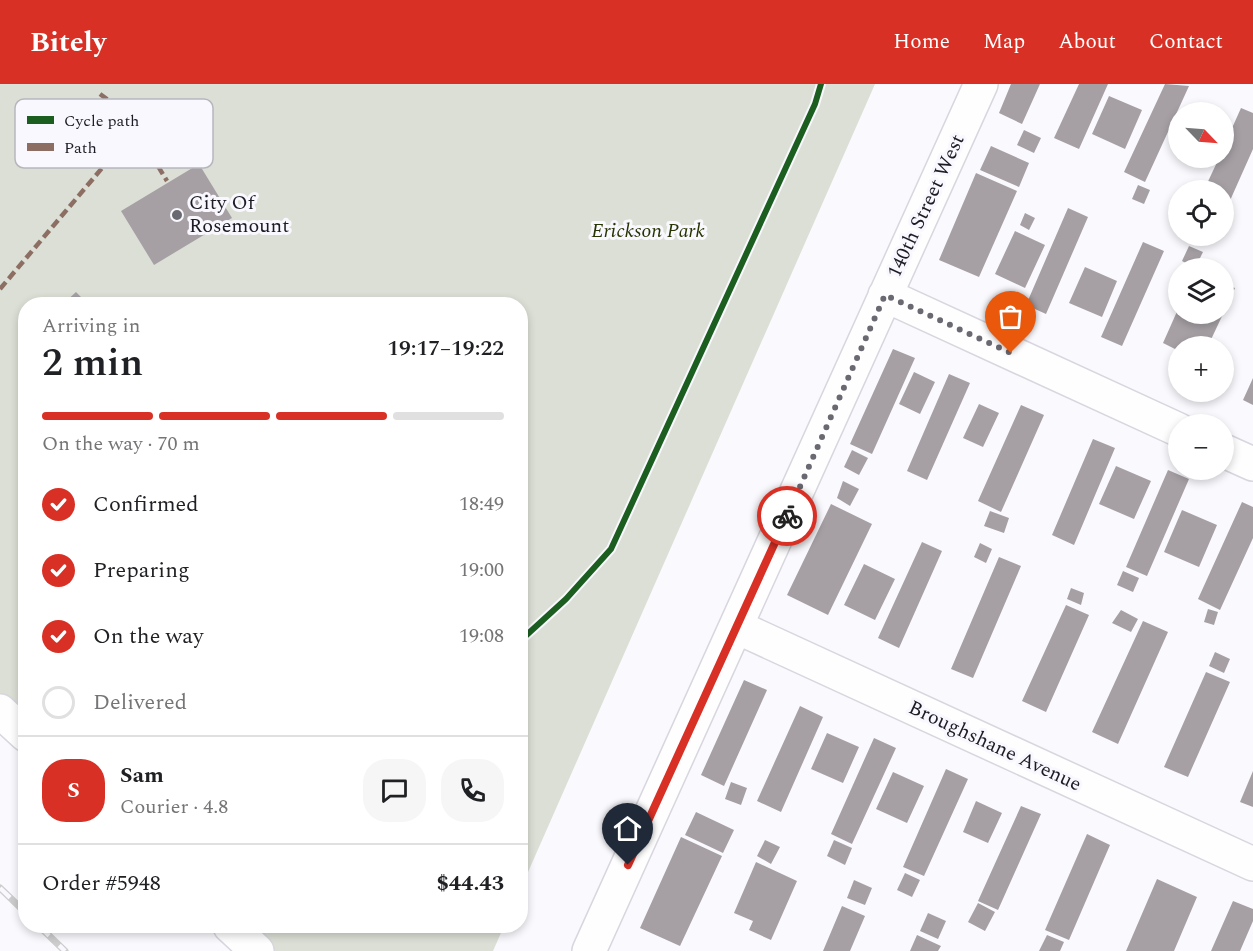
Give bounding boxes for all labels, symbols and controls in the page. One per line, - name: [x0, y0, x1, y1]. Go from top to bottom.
- text: Bitely: [30, 21, 106, 64]
- text: Home: [893, 26, 950, 58]
- text: Map: [983, 26, 1025, 58]
- text: About: [1058, 26, 1116, 58]
- text: Contact: [1149, 26, 1223, 58]
- legend: [15, 99, 213, 168]
- north arrow: [1168, 102, 1234, 168]
- map controls: [1168, 102, 1234, 480]
- text: Cycle path: [64, 109, 139, 133]
- street label: 140th Street West: [880, 129, 972, 283]
- text: Path: [64, 136, 97, 160]
- button: locate: [1168, 180, 1234, 246]
- place label: City Of Rosemount: [189, 188, 289, 241]
- marker: City Of Rosemount: [170, 208, 184, 222]
- park label: Erickson Park: [591, 216, 705, 246]
- button: layers: [1168, 258, 1234, 324]
- pin: [985, 291, 1036, 353]
- icon: bag: [994, 300, 1027, 333]
- text: Arriving in: [42, 311, 140, 341]
- text: 19:17–19:22: [387, 332, 504, 365]
- text: 2 min: [42, 334, 143, 393]
- button: +: [1168, 336, 1234, 402]
- button: −: [1168, 414, 1234, 480]
- text: On the way · 70 m: [42, 429, 200, 459]
- courier: [757, 486, 817, 546]
- icon: check: [42, 488, 75, 521]
- text: Confirmed: [93, 488, 199, 521]
- text: 18:49: [459, 489, 504, 519]
- icon: bike: [771, 500, 804, 533]
- icon: check: [42, 554, 75, 587]
- text: Preparing: [93, 554, 190, 587]
- text: 19:00: [459, 555, 504, 585]
- icon: check: [42, 620, 75, 653]
- text: On the way: [93, 620, 204, 653]
- text: 19:08: [459, 621, 504, 651]
- text: Delivered: [93, 686, 187, 719]
- street label: Broughshane Avenue: [904, 693, 1086, 799]
- text: Sam: [120, 759, 164, 792]
- button: chat: [363, 759, 426, 822]
- button: phone: [441, 759, 504, 822]
- text: S: [67, 774, 80, 807]
- text: Courier · 4.8: [120, 792, 228, 822]
- pin: [602, 803, 653, 865]
- icon: home: [611, 812, 644, 845]
- text: Order #5948: [42, 867, 161, 900]
- text: $44.43: [436, 867, 504, 900]

